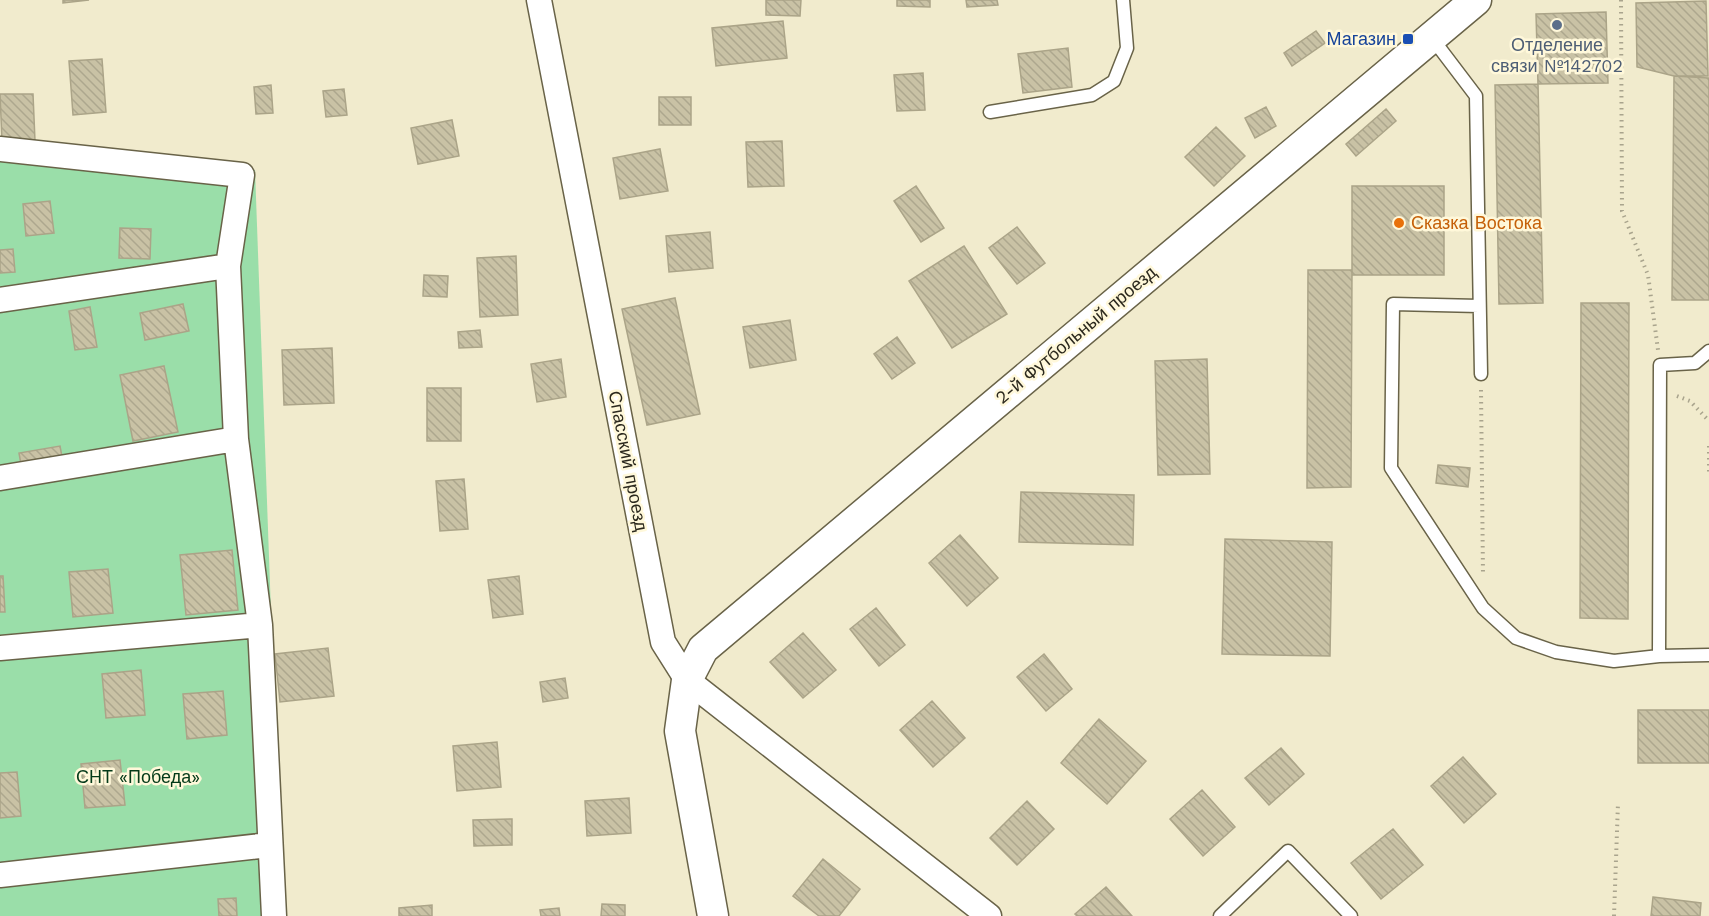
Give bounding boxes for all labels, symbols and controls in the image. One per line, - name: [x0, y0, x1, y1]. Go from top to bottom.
- marker: Отделение связи №142702: [1550, 18, 1564, 32]
- place label: Магазин: [1327, 28, 1396, 49]
- marker: Магазин: [1401, 32, 1415, 46]
- place label: Отделение связи №142702: [1491, 34, 1623, 76]
- place label: Сказка Востока: [1411, 212, 1543, 233]
- marker: Сказка Востока: [1392, 216, 1406, 230]
- street label: 2-й Футбольный проезд: [991, 261, 1161, 408]
- street label: Спасский проезд: [605, 389, 652, 533]
- park label: СНТ «Победа»: [76, 766, 200, 787]

